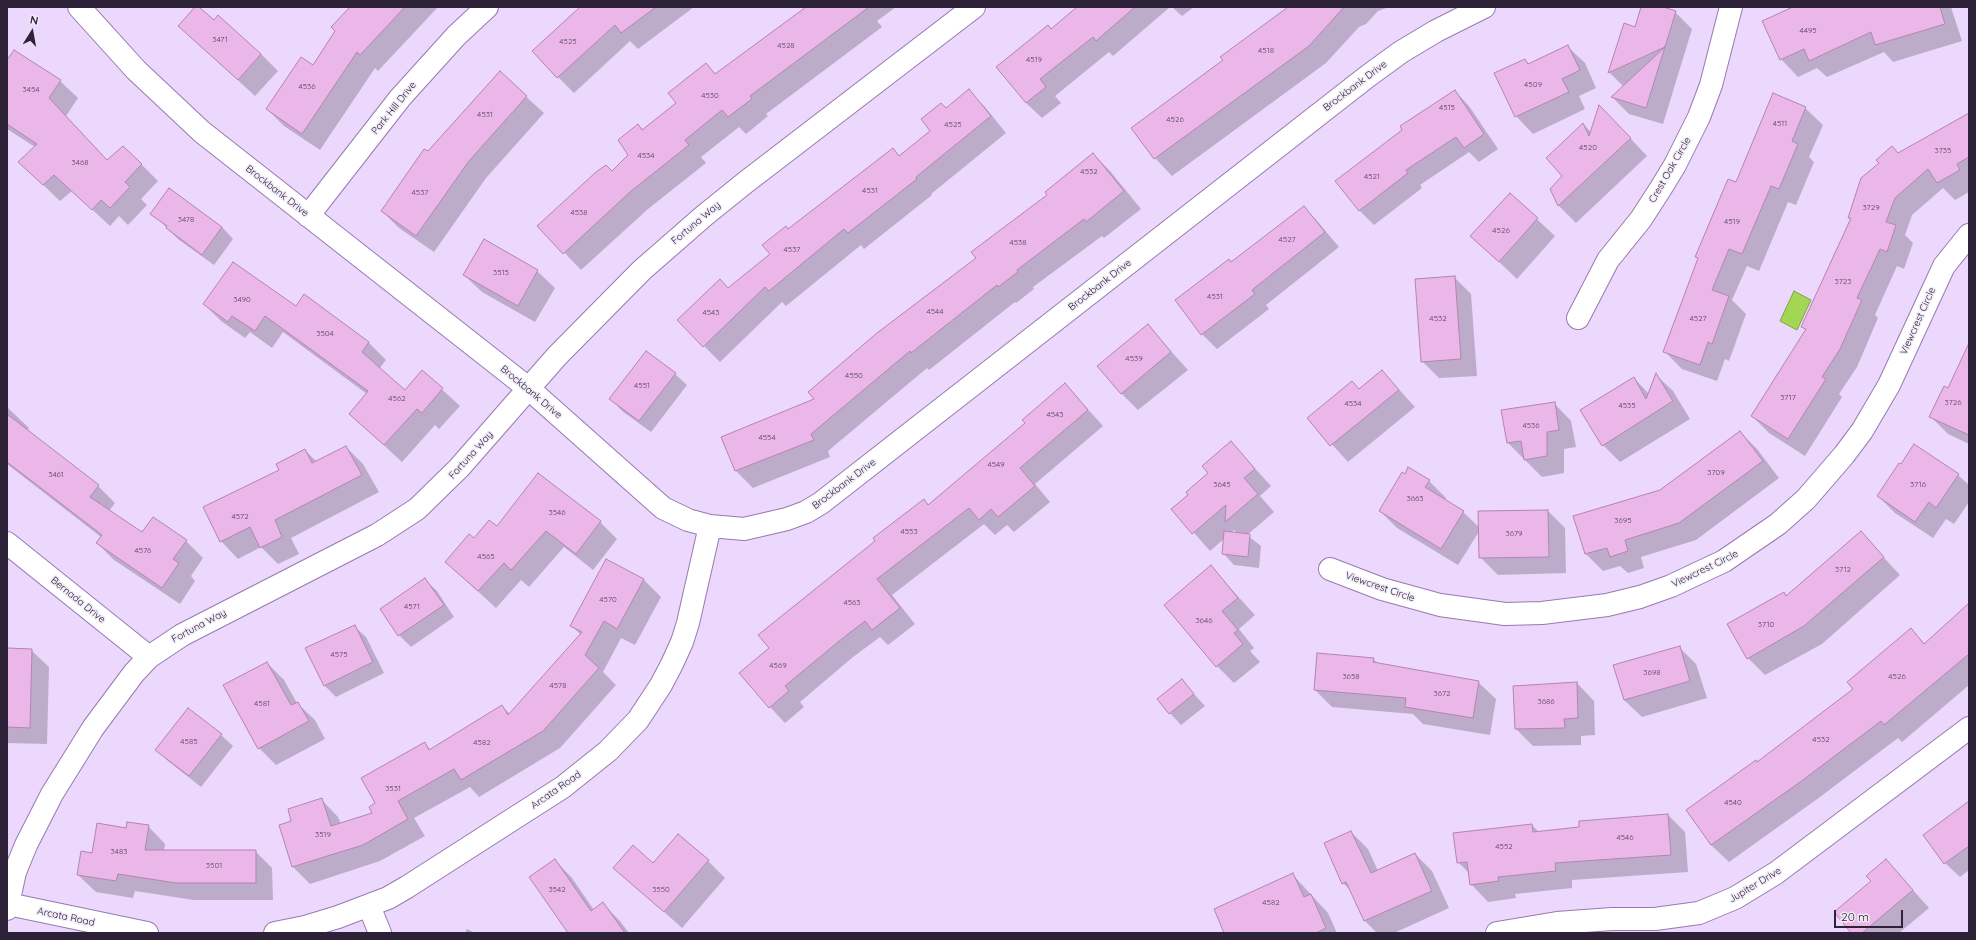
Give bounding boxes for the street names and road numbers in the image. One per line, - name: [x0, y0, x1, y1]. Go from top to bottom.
- street label: Brockbank Drive: [1321, 58, 1389, 114]
- street label: Park Hill Drive: [369, 79, 419, 137]
- street label: Crest Oak Circle: [1646, 135, 1694, 205]
- street label: Brockbank Drive: [243, 163, 311, 219]
- street label: Fortuna Way: [669, 199, 723, 247]
- street label: Brockbank Drive: [1066, 257, 1134, 313]
- street label: Viewcrest Circle: [1898, 285, 1938, 357]
- street label: Brockbank Drive: [498, 363, 564, 421]
- street label: Fortuna Way: [446, 429, 496, 481]
- street label: Brockbank Drive: [810, 456, 878, 512]
- street label: Viewcrest Circle: [1670, 548, 1740, 590]
- street label: Viewcrest Circle: [1344, 570, 1416, 604]
- street label: Bernada Drive: [48, 574, 108, 626]
- street label: Fortuna Way: [170, 607, 228, 645]
- street label: Arcata Road: [529, 768, 583, 812]
- street label: Jupiter Drive: [1727, 865, 1783, 905]
- street label: Arcata Road: [36, 905, 96, 929]

